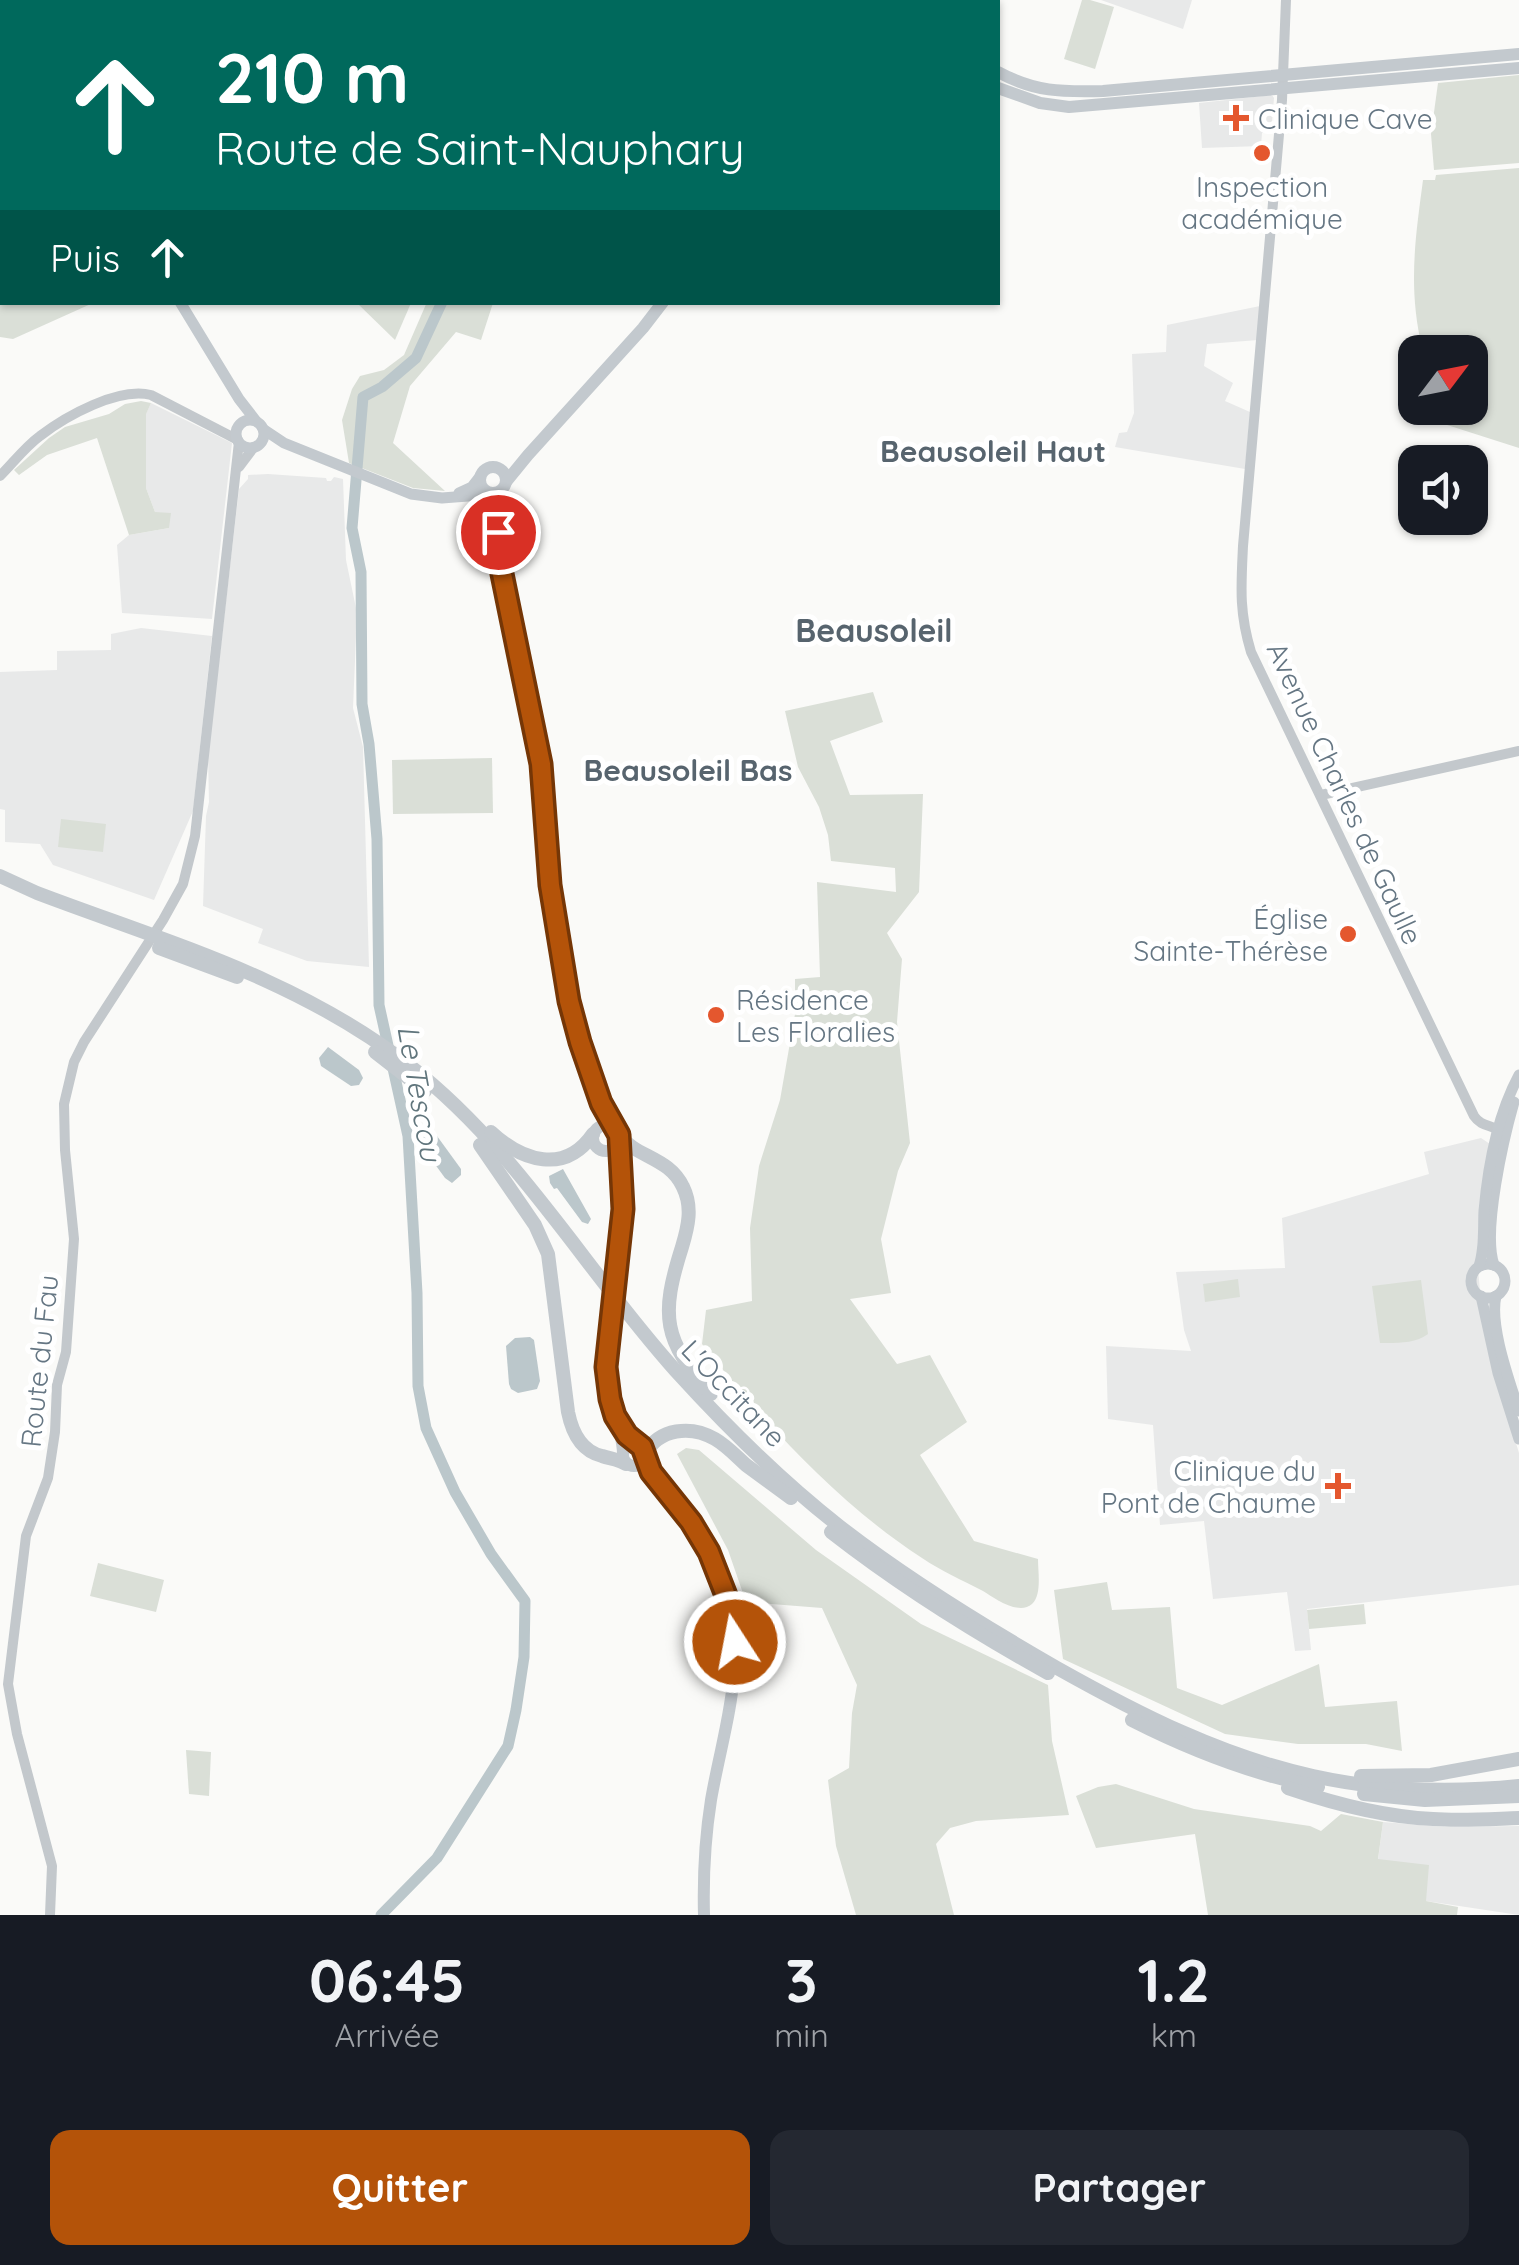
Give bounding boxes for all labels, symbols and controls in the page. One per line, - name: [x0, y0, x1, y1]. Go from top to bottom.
- text: 210 m: [215, 33, 409, 121]
- icon: ahead: [50, 40, 180, 170]
- place label: Clinique Cave: [1258, 101, 1433, 136]
- marker: Clinique Cave: [1223, 105, 1249, 131]
- text: Route de Saint-Nauphary: [215, 120, 745, 176]
- marker: Inspection académique: [1251, 142, 1273, 164]
- place label: Inspection académique: [1181, 169, 1343, 236]
- icon: ahead: [140, 230, 195, 285]
- text: Puis: [50, 234, 120, 282]
- north arrow: [1398, 335, 1488, 425]
- map controls: [1398, 335, 1488, 535]
- district label: Beausoleil Haut: [880, 432, 1106, 470]
- button: sound: [1398, 445, 1488, 535]
- pin: [456, 490, 541, 575]
- icon: arrive: [471, 505, 526, 560]
- district label: Beausoleil: [795, 610, 953, 650]
- street label: Avenue Charles de Gaulle: [1260, 636, 1430, 950]
- district label: Beausoleil Bas: [584, 751, 792, 789]
- place label: Église Sainte-Thérèse: [1133, 901, 1328, 968]
- marker: Église Sainte-Thérèse: [1337, 923, 1359, 945]
- place label: Résidence Les Floralies: [736, 982, 895, 1049]
- marker: Résidence Les Floralies: [705, 1004, 727, 1026]
- water label: Le Tescou: [389, 1022, 451, 1166]
- street label: Route du Fau: [13, 1273, 65, 1449]
- street label: L'Occitane: [674, 1332, 794, 1454]
- place label: Clinique du Pont de Chaume: [1101, 1453, 1316, 1520]
- marker: Clinique du Pont de Chaume: [1325, 1473, 1351, 1499]
- position arrow: [683, 1590, 787, 1694]
- text: 06:45: [309, 1942, 465, 2017]
- text: 3: [785, 1942, 818, 2017]
- text: 1.2: [1138, 1942, 1210, 2017]
- text: Arrivée: [335, 2015, 440, 2055]
- text: min: [774, 2015, 829, 2055]
- text: km: [1151, 2015, 1197, 2055]
- button: Quitter: [50, 2130, 750, 2245]
- button: Partager: [770, 2130, 1469, 2245]

